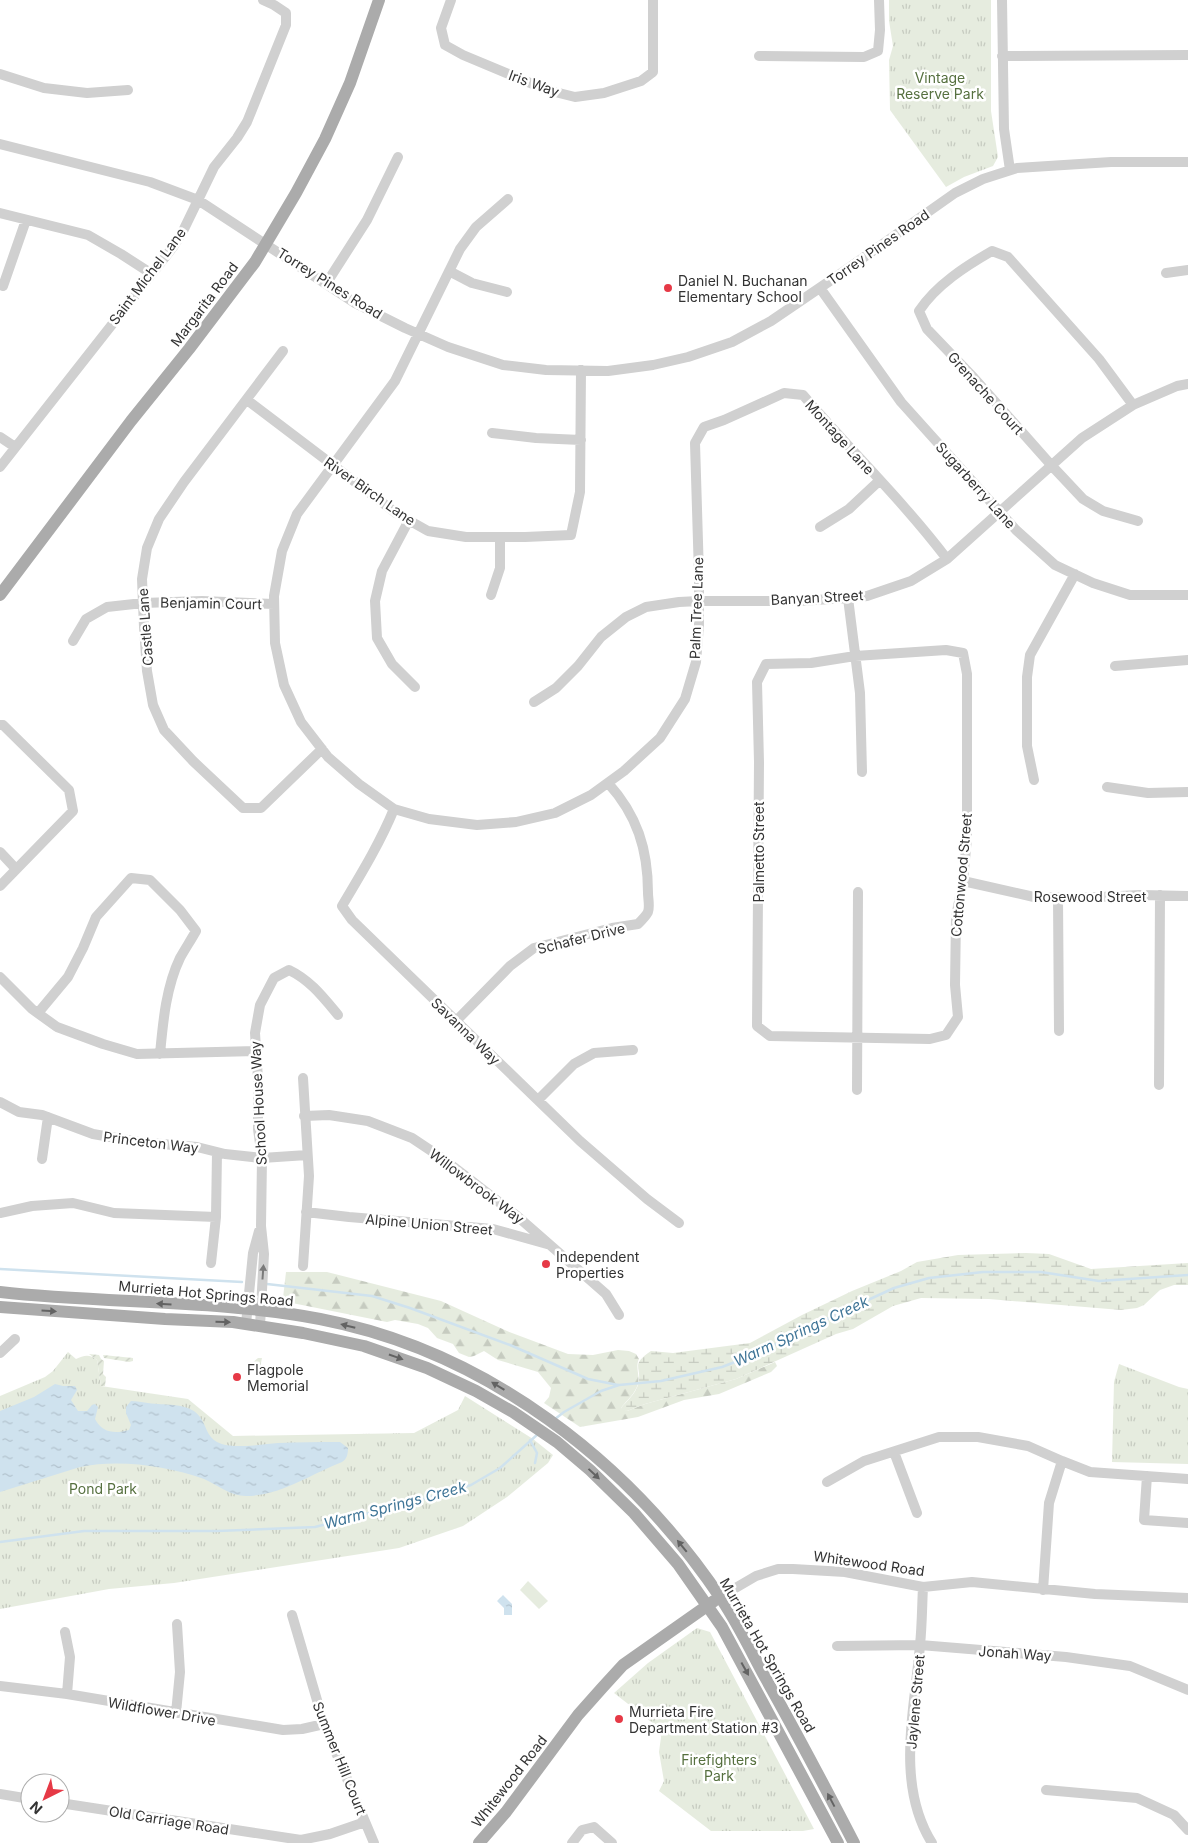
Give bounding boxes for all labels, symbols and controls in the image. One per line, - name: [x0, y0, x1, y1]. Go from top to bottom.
- street label: Iris Way: [506, 66, 562, 100]
- park label: Vintage Reserve Park: [896, 69, 984, 102]
- street label: Torrey Pines Road: [824, 206, 932, 288]
- street label: Saint Michel Lane: [105, 224, 189, 328]
- street label: Torrey Pines Road: [274, 244, 386, 322]
- street label: Margarita Road: [167, 259, 241, 349]
- place label: Daniel N. Buchanan Elementary School: [678, 272, 808, 305]
- marker: Daniel N. Buchanan Elementary School: [662, 282, 674, 294]
- street label: Grenache Court: [945, 348, 1028, 438]
- street label: Montage Lane: [802, 396, 878, 478]
- street label: Sugarberry Lane: [933, 438, 1019, 532]
- street label: River Birch Lane: [321, 453, 419, 529]
- street label: Palm Tree Lane: [686, 557, 706, 659]
- street label: Banyan Street: [770, 586, 864, 608]
- street label: Castle Lane: [134, 588, 156, 666]
- street label: Benjamin Court: [160, 594, 262, 612]
- street label: Palmetto Street: [750, 801, 767, 903]
- street label: Cottonwood Street: [947, 812, 975, 937]
- street label: Rosewood Street: [1034, 888, 1147, 905]
- street label: Schafer Drive: [535, 919, 627, 957]
- street label: Savanna Way: [428, 994, 504, 1068]
- street label: School House Way: [246, 1040, 270, 1166]
- street label: Princeton Way: [102, 1128, 200, 1156]
- street label: Willowbrook Way: [426, 1145, 528, 1227]
- street label: Alpine Union Street: [365, 1210, 494, 1238]
- place label: Independent Properties: [556, 1248, 640, 1281]
- marker: Independent Properties: [540, 1258, 552, 1270]
- one-way arrow: [259, 1264, 267, 1280]
- street label: Murrieta Hot Springs Road: [118, 1277, 294, 1309]
- water label: Warm Springs Creek: [730, 1291, 872, 1371]
- one-way arrow: [156, 1299, 172, 1307]
- one-way arrow: [41, 1308, 57, 1316]
- one-way arrow: [215, 1318, 231, 1326]
- one-way arrow: [341, 1321, 356, 1329]
- one-way arrow: [389, 1353, 404, 1361]
- place label: Flagpole Memorial: [247, 1361, 309, 1394]
- marker: Flagpole Memorial: [231, 1371, 243, 1383]
- one-way arrow: [492, 1382, 505, 1391]
- one-way arrow: [587, 1468, 599, 1480]
- water label: Warm Springs Creek: [322, 1477, 469, 1533]
- park label: Pond Park: [69, 1480, 137, 1497]
- one-way arrow: [676, 1540, 687, 1553]
- street label: Whitewood Road: [812, 1547, 926, 1579]
- street label: Murrieta Hot Springs Road: [717, 1575, 819, 1735]
- street label: Jonah Way: [978, 1642, 1052, 1664]
- street label: Jaylene Street: [902, 1654, 928, 1750]
- one-way arrow: [741, 1662, 749, 1677]
- street label: Wildflower Drive: [107, 1693, 217, 1729]
- street label: Summer Hill Court: [310, 1699, 371, 1818]
- place label: Murrieta Fire Department Station #3: [629, 1703, 779, 1736]
- marker: Murrieta Fire Department Station #3: [613, 1713, 625, 1725]
- street label: Whitewood Road: [468, 1732, 550, 1830]
- park label: Firefighters Park: [681, 1751, 757, 1784]
- north arrow: [20, 1773, 70, 1823]
- one-way arrow: [827, 1793, 835, 1807]
- text: N: [26, 1798, 46, 1818]
- street label: Old Carriage Road: [108, 1802, 230, 1838]

